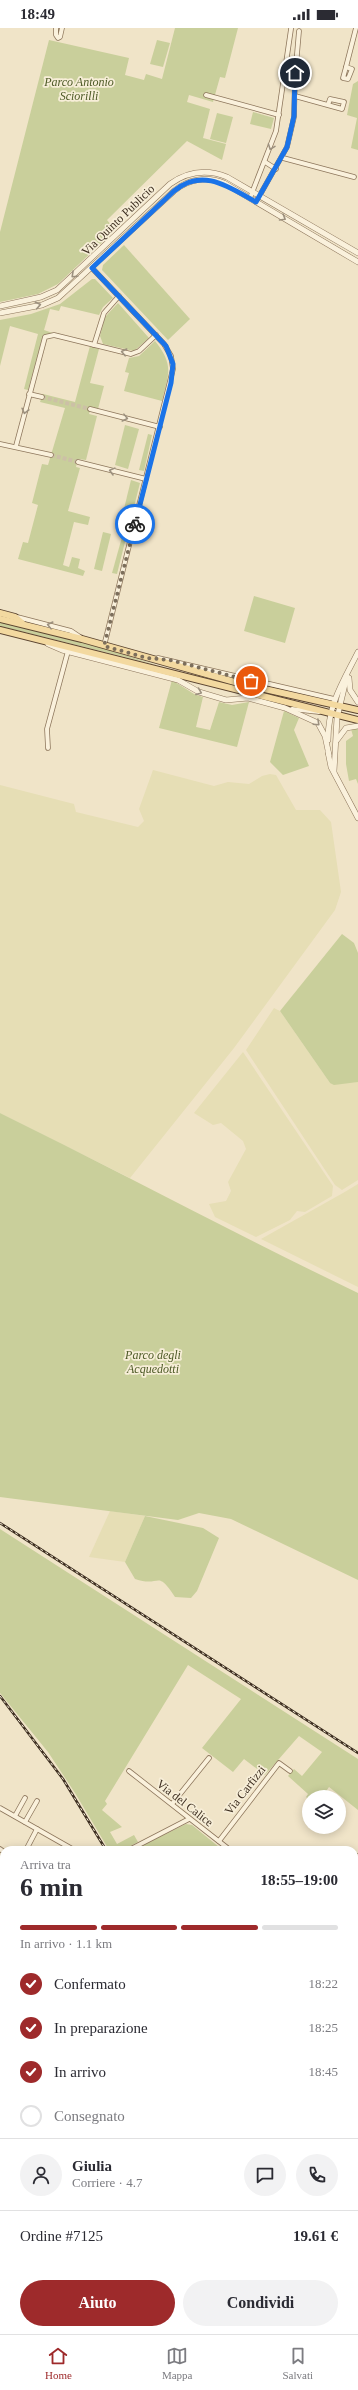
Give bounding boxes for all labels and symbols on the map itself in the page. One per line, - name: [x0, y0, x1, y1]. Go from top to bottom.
- pin: [278, 56, 312, 90]
- park label: Parco Antonio Sciorilli: [43, 75, 114, 103]
- one-way arrow: [267, 143, 276, 150]
- street label: Via Quinto Publicio: [79, 182, 157, 258]
- one-way arrow: [279, 213, 286, 220]
- one-way arrow: [72, 270, 79, 277]
- one-way arrow: [35, 302, 41, 310]
- one-way arrow: [121, 349, 128, 357]
- one-way arrow: [21, 407, 30, 414]
- one-way arrow: [122, 414, 128, 422]
- one-way arrow: [109, 467, 115, 475]
- courier: [115, 504, 155, 544]
- one-way arrow: [46, 622, 53, 630]
- pin: [234, 664, 268, 698]
- one-way arrow: [196, 687, 203, 695]
- one-way arrow: [312, 718, 319, 725]
- park label: Parco degli Acquedotti: [124, 1348, 181, 1376]
- street label: Via Carfizzi: [222, 1762, 269, 1817]
- street label: Via del Calice: [154, 1777, 216, 1829]

